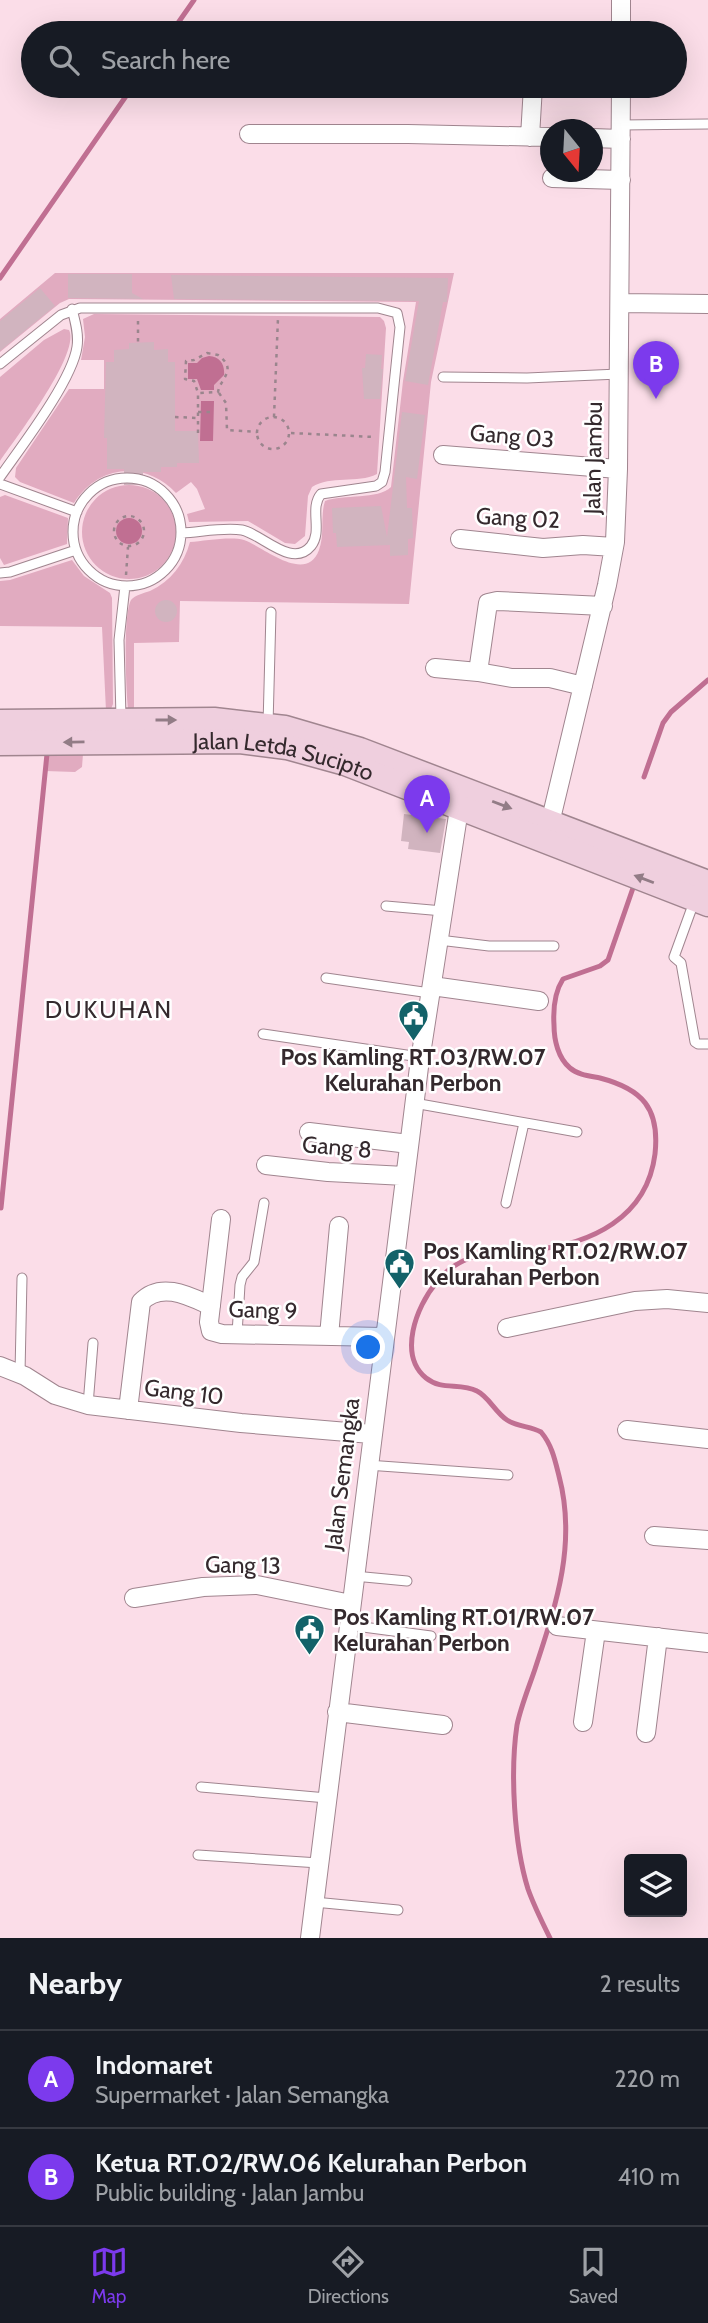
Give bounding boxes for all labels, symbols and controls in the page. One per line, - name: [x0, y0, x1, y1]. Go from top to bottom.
- search box: [21, 21, 687, 98]
- icon: search: [45, 41, 83, 79]
- text: Search here: [101, 44, 230, 76]
- north arrow: [540, 119, 603, 182]
- pin: B: [633, 341, 679, 399]
- street label: Jalan Jambu: [578, 401, 608, 516]
- street label: Gang 03: [469, 418, 555, 454]
- street label: Gang 02: [475, 502, 561, 534]
- one-way arrow: [155, 714, 177, 726]
- street label: Jalan Letda Sucipto: [192, 727, 378, 787]
- one-way arrow: [62, 736, 84, 748]
- pin: A: [404, 775, 450, 833]
- one-way arrow: [492, 799, 513, 810]
- one-way arrow: [634, 874, 655, 885]
- district label: DUKUHAN: [45, 995, 173, 1024]
- public building icon: Pos Kamling RT.03/RW.07 Kelurahan Perbon: [396, 999, 430, 1043]
- place label: Pos Kamling RT.03/RW.07 Kelurahan Perbon: [281, 1043, 546, 1097]
- street label: Gang 8: [301, 1130, 373, 1164]
- place label: Pos Kamling RT.02/RW.07 Kelurahan Perbon: [423, 1237, 688, 1291]
- public building icon: Pos Kamling RT.02/RW.07 Kelurahan Perbon: [383, 1247, 417, 1291]
- street label: Gang 9: [228, 1295, 298, 1325]
- your location: [351, 1330, 385, 1364]
- street label: Gang 10: [143, 1373, 225, 1411]
- street label: Jalan Semangka: [319, 1396, 365, 1553]
- street label: Gang 13: [205, 1550, 281, 1580]
- place label: Pos Kamling RT.01/RW.07 Kelurahan Perbon: [333, 1603, 594, 1657]
- public building icon: Pos Kamling RT.01/RW.07 Kelurahan Perbon: [293, 1613, 327, 1657]
- map controls: [624, 1854, 687, 1917]
- button: layers: [624, 1854, 687, 1917]
- text: Nearby: [28, 1965, 122, 2002]
- text: 2 results: [600, 1970, 680, 1998]
- text: Indomaret: [95, 2049, 212, 2081]
- text: A: [44, 2065, 58, 2093]
- text: 220 m: [614, 2065, 680, 2093]
- text: Supermarket · Jalan Semangka: [95, 2081, 389, 2109]
- text: Ketua RT.02/RW.06 Kelurahan Perbon: [95, 2147, 527, 2179]
- text: B: [44, 2163, 58, 2191]
- text: 410 m: [618, 2163, 680, 2191]
- text: Public building · Jalan Jambu: [95, 2179, 364, 2207]
- tab: Map: [90, 2243, 128, 2308]
- tab: Directions: [308, 2243, 389, 2308]
- tab: Saved: [569, 2243, 618, 2308]

